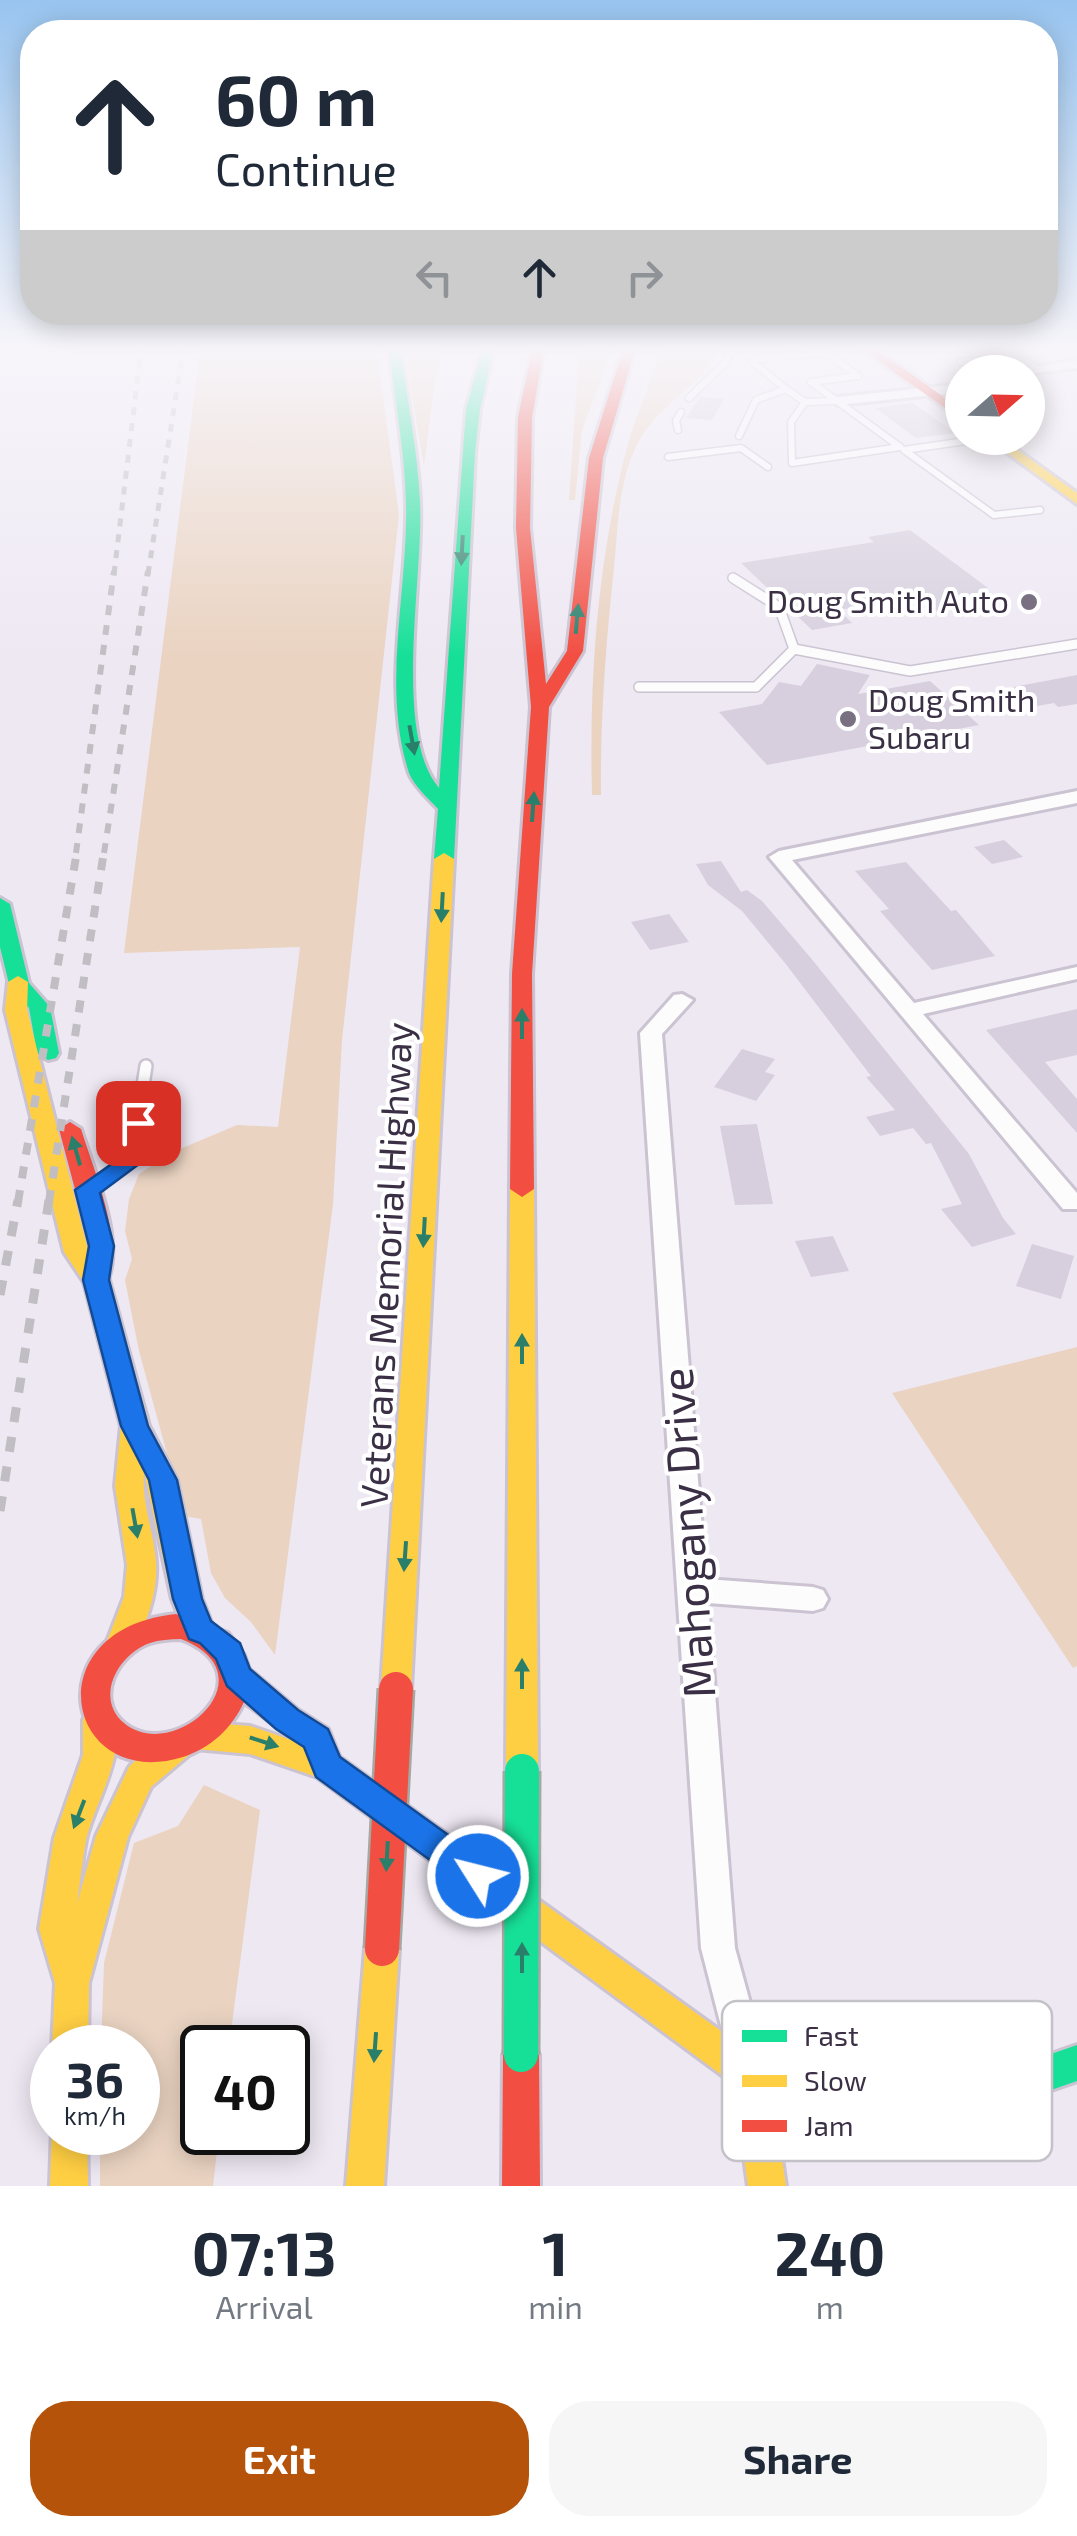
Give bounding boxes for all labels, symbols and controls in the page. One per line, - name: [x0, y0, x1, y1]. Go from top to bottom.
- text: 60 m: [215, 56, 377, 140]
- icon: ahead: [50, 60, 180, 190]
- text: Continue: [215, 141, 397, 195]
- icon: left: [407, 250, 462, 305]
- icon: ahead: [512, 250, 567, 305]
- icon: right: [617, 250, 672, 305]
- north arrow: [945, 355, 1045, 455]
- map controls: [945, 355, 1045, 455]
- one-way arrow: [454, 534, 470, 566]
- place label: Doug Smith Auto: [767, 581, 1009, 619]
- marker: Doug Smith Auto: [1018, 591, 1040, 613]
- one-way arrow: [570, 603, 586, 635]
- place label: Doug Smith Subaru: [868, 680, 1035, 755]
- marker: Doug Smith Subaru: [837, 708, 859, 730]
- one-way arrow: [405, 725, 420, 756]
- one-way arrow: [525, 791, 541, 823]
- one-way arrow: [434, 892, 450, 924]
- one-way arrow: [514, 1007, 530, 1039]
- street label: Veterans Memorial Highway: [349, 1021, 421, 1509]
- pin: [96, 1081, 181, 1166]
- icon: arrive: [111, 1096, 166, 1151]
- one-way arrow: [68, 1135, 83, 1166]
- one-way arrow: [416, 1216, 432, 1248]
- one-way arrow: [514, 1332, 530, 1364]
- street label: Mahogany Drive: [648, 1366, 724, 1700]
- one-way arrow: [128, 1508, 143, 1539]
- one-way arrow: [396, 1541, 412, 1573]
- one-way arrow: [514, 1657, 530, 1689]
- one-way arrow: [249, 1736, 279, 1751]
- one-way arrow: [71, 1799, 86, 1829]
- position arrow: [426, 1824, 530, 1928]
- one-way arrow: [379, 1841, 395, 1873]
- one-way arrow: [514, 1941, 530, 1973]
- legend: [722, 2001, 1052, 2161]
- text: Fast: [804, 2018, 859, 2052]
- speed limit sign: 40: [180, 2025, 310, 2155]
- one-way arrow: [367, 2031, 383, 2063]
- text: 36: [66, 2048, 124, 2108]
- text: Slow: [804, 2063, 867, 2097]
- text: km/h: [64, 2100, 126, 2130]
- text: Jam: [804, 2108, 853, 2142]
- text: 07:13: [192, 2216, 337, 2288]
- text: 1: [543, 2216, 568, 2288]
- text: 240: [774, 2216, 885, 2288]
- text: Arrival: [215, 2287, 313, 2325]
- text: min: [528, 2287, 583, 2325]
- text: m: [816, 2287, 844, 2325]
- button: Exit: [30, 2401, 529, 2516]
- button: Share: [549, 2401, 1047, 2516]

